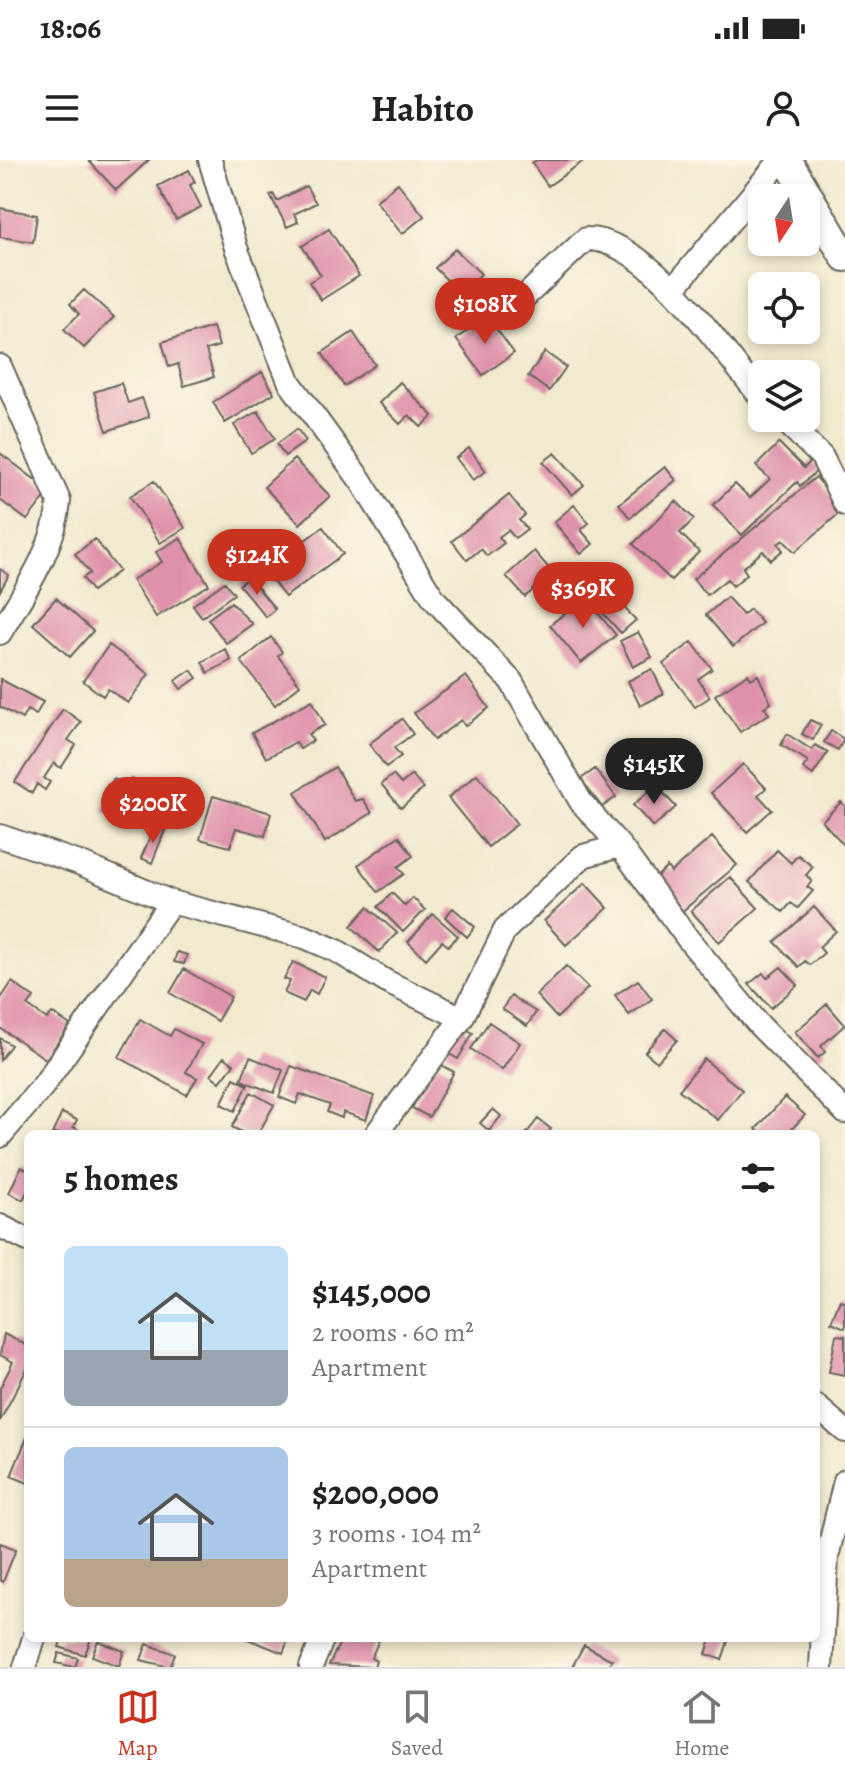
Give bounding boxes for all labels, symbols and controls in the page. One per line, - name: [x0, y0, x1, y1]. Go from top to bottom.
- text: 18:06: [40, 8, 101, 48]
- text: Habito: [371, 84, 474, 133]
- icon: menu: [40, 86, 84, 130]
- icon: person: [761, 86, 805, 130]
- north arrow: [748, 184, 820, 256]
- map controls: [748, 184, 820, 432]
- button: locate: [748, 272, 820, 344]
- pin: $108K: [429, 278, 541, 346]
- text: $108K: [453, 286, 517, 321]
- button: layers: [748, 360, 820, 432]
- pin: $124K: [201, 529, 313, 597]
- text: $124K: [225, 537, 289, 572]
- pin: $369K: [527, 562, 639, 630]
- text: $369K: [551, 570, 615, 605]
- pin: $145K: [598, 738, 710, 806]
- text: $145K: [623, 746, 685, 781]
- pin: $200K: [97, 777, 209, 845]
- text: $200K: [119, 785, 187, 820]
- text: 5 homes: [64, 1155, 179, 1202]
- icon: filters: [736, 1156, 780, 1200]
- text: $145,000: [312, 1268, 431, 1315]
- icon: home: [128, 1278, 224, 1374]
- text: 2 rooms · 60 m²: [312, 1315, 474, 1350]
- text: Apartment: [312, 1350, 427, 1385]
- text: $200,000: [312, 1469, 439, 1516]
- icon: home: [128, 1479, 224, 1575]
- text: 3 rooms · 104 m²: [312, 1516, 481, 1551]
- text: Apartment: [312, 1551, 427, 1586]
- tab: Map: [116, 1685, 160, 1763]
- tab: Saved: [391, 1685, 443, 1763]
- tab: Home: [674, 1685, 729, 1763]

